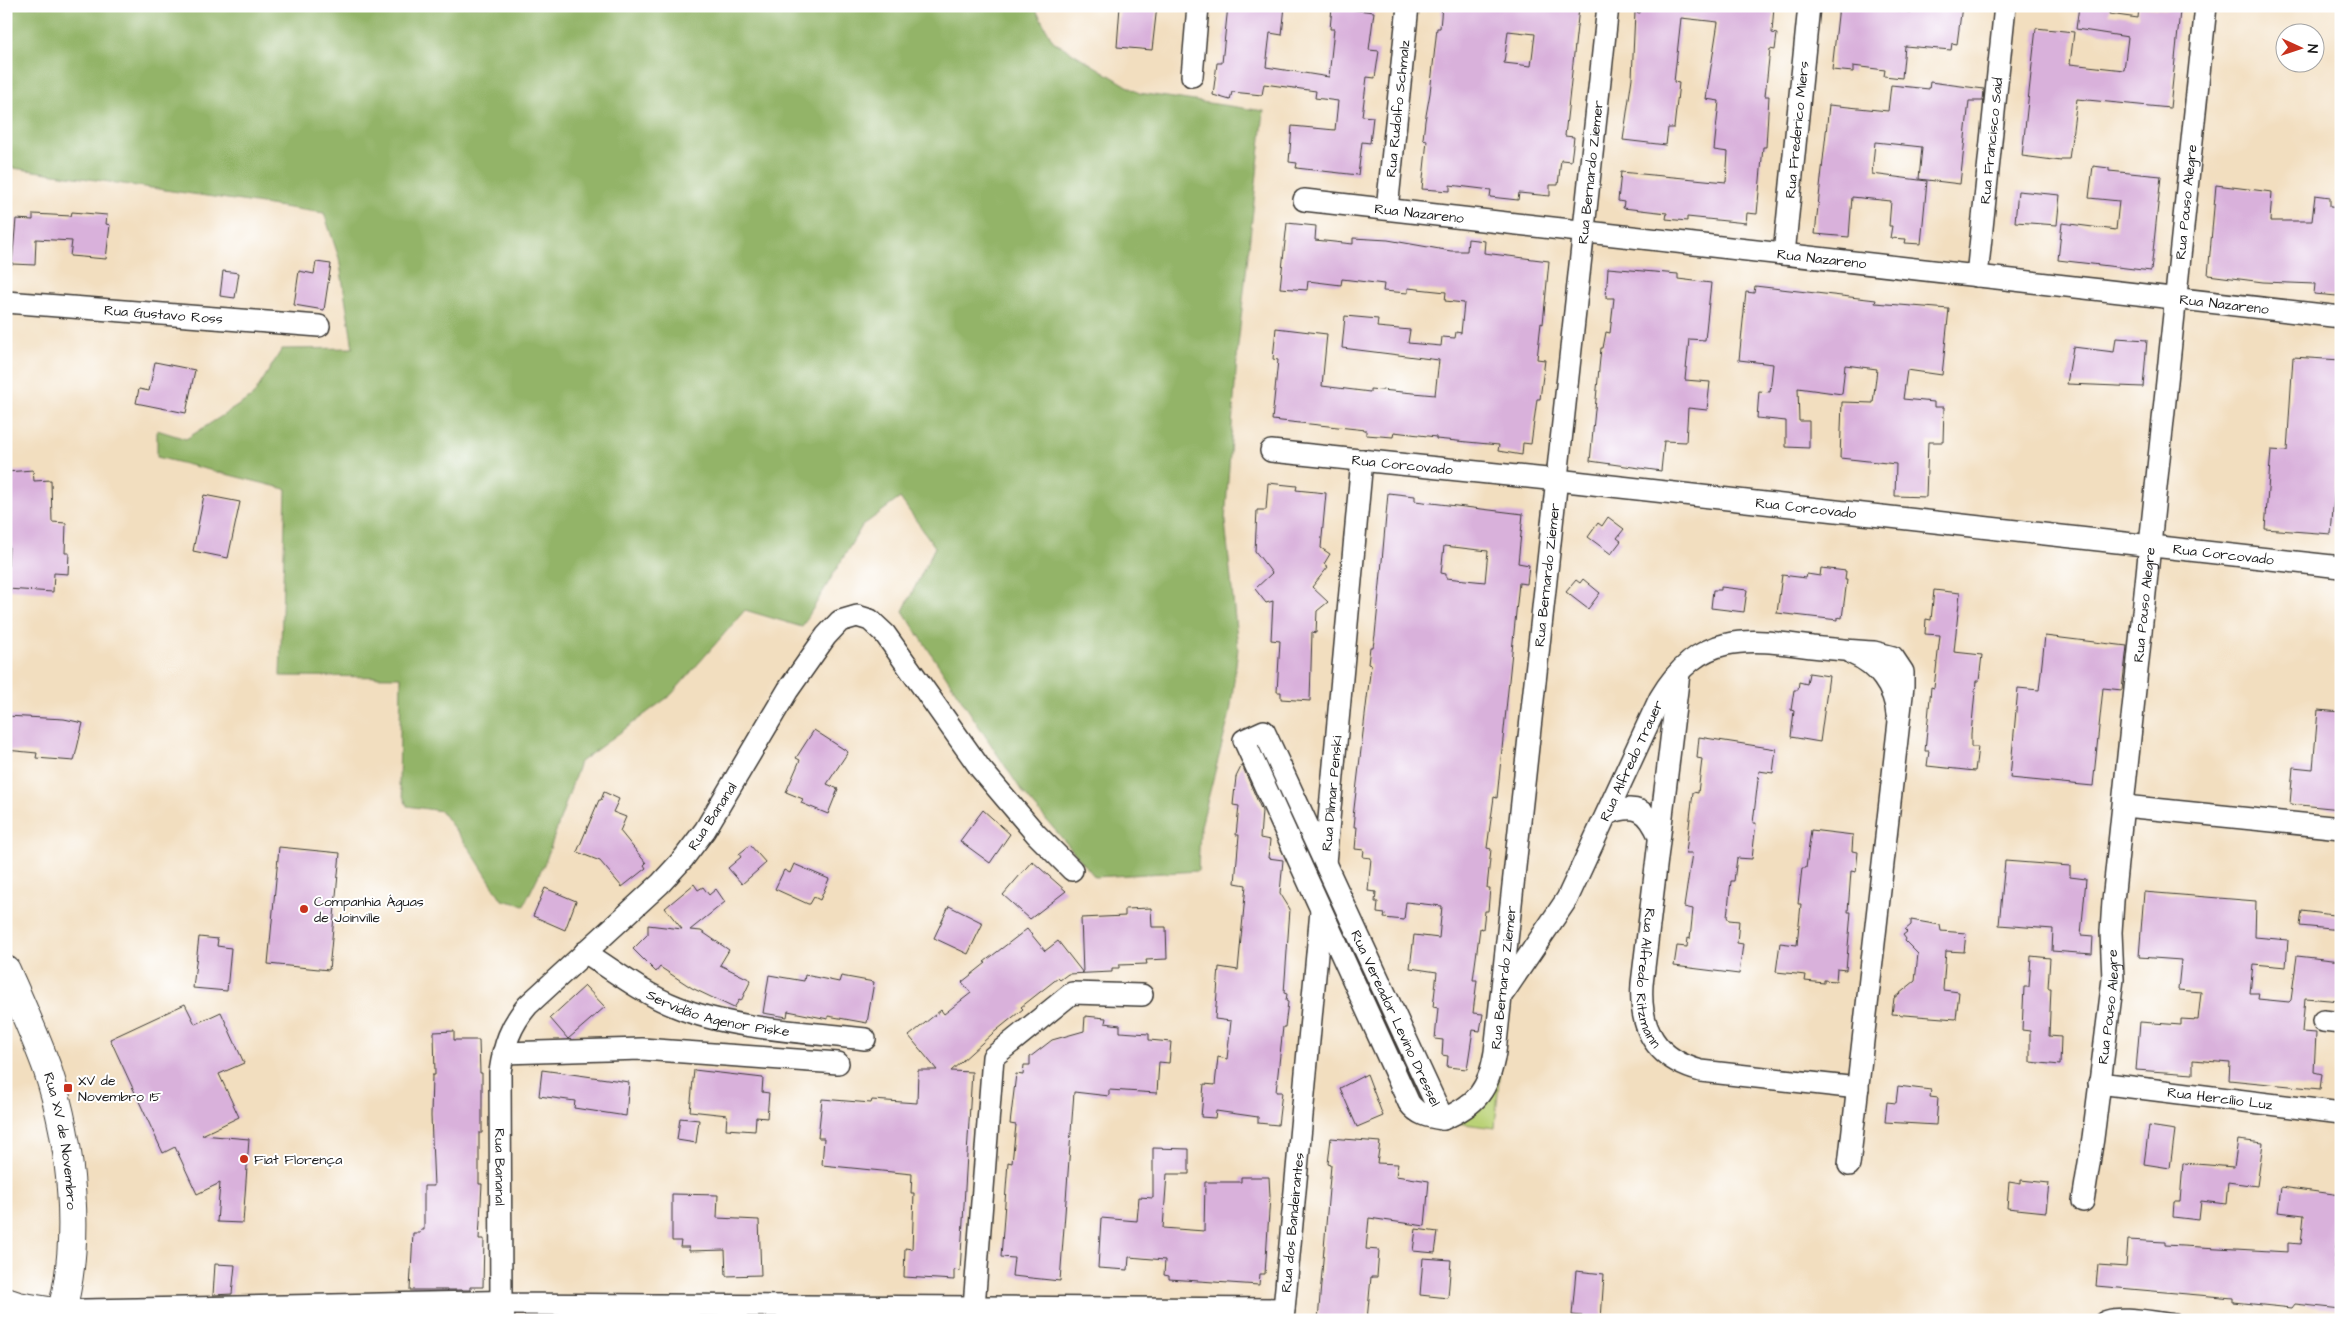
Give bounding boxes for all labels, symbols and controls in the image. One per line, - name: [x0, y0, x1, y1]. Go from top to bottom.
- north arrow: [2274, 22, 2324, 72]
- street label: Rua Rudolfo Schmalz: [1381, 39, 1415, 178]
- text: N: [2302, 44, 2322, 54]
- street label: Rua Frederico Miers: [1781, 60, 1814, 199]
- street label: Rua Francisco Said: [1976, 77, 2009, 205]
- street label: Rua Bernardo Ziemer: [1573, 99, 1609, 245]
- street label: Rua Pouso Alegre: [2171, 143, 2203, 261]
- street label: Rua Nazareno: [1373, 199, 1465, 229]
- street label: Rua Nazareno: [1776, 244, 1868, 274]
- street label: Rua Nazareno: [2178, 290, 2270, 320]
- street label: Rua Gustavo Ross: [103, 301, 224, 330]
- street label: Rua Corcovado: [1351, 450, 1454, 480]
- street label: Rua Corcovado: [1754, 493, 1858, 524]
- street label: Rua Bernardo Ziemer: [1530, 502, 1565, 648]
- street label: Rua Corcovado: [2172, 539, 2275, 571]
- street label: Rua Pouso Alegre: [2129, 546, 2161, 663]
- street label: Rua Alfredo Trauer: [1595, 697, 1669, 825]
- street label: Rua Dilmar Penski: [1317, 735, 1348, 852]
- street label: Rua Bananal: [683, 779, 742, 854]
- place label: Companhia Águas de Joinville: [314, 892, 424, 928]
- marker: Companhia Águas de Joinville: [298, 903, 310, 915]
- street label: Rua Bernardo Ziemer: [1486, 904, 1522, 1050]
- street label: Rua Alfredo Ritzmann: [1631, 907, 1665, 1053]
- street label: Rua Vereador Levino Dressel: [1345, 927, 1445, 1110]
- street label: Rua Pouso Alegre: [2093, 948, 2124, 1066]
- street label: Servidão Agenor Piske: [643, 985, 791, 1042]
- street label: Rua XV de Novembro: [38, 1070, 81, 1210]
- place label: XV de Novembro 15: [78, 1071, 161, 1107]
- marker: XV de Novembro 15: [62, 1082, 74, 1094]
- street label: Rua Hercílio Luz: [2166, 1083, 2274, 1115]
- street label: Rua Bananal: [489, 1128, 510, 1206]
- place label: Fiat Florença: [254, 1150, 342, 1170]
- street label: Rua dos Bandeirantes: [1277, 1152, 1310, 1293]
- marker: Fiat Florença: [238, 1153, 250, 1165]

